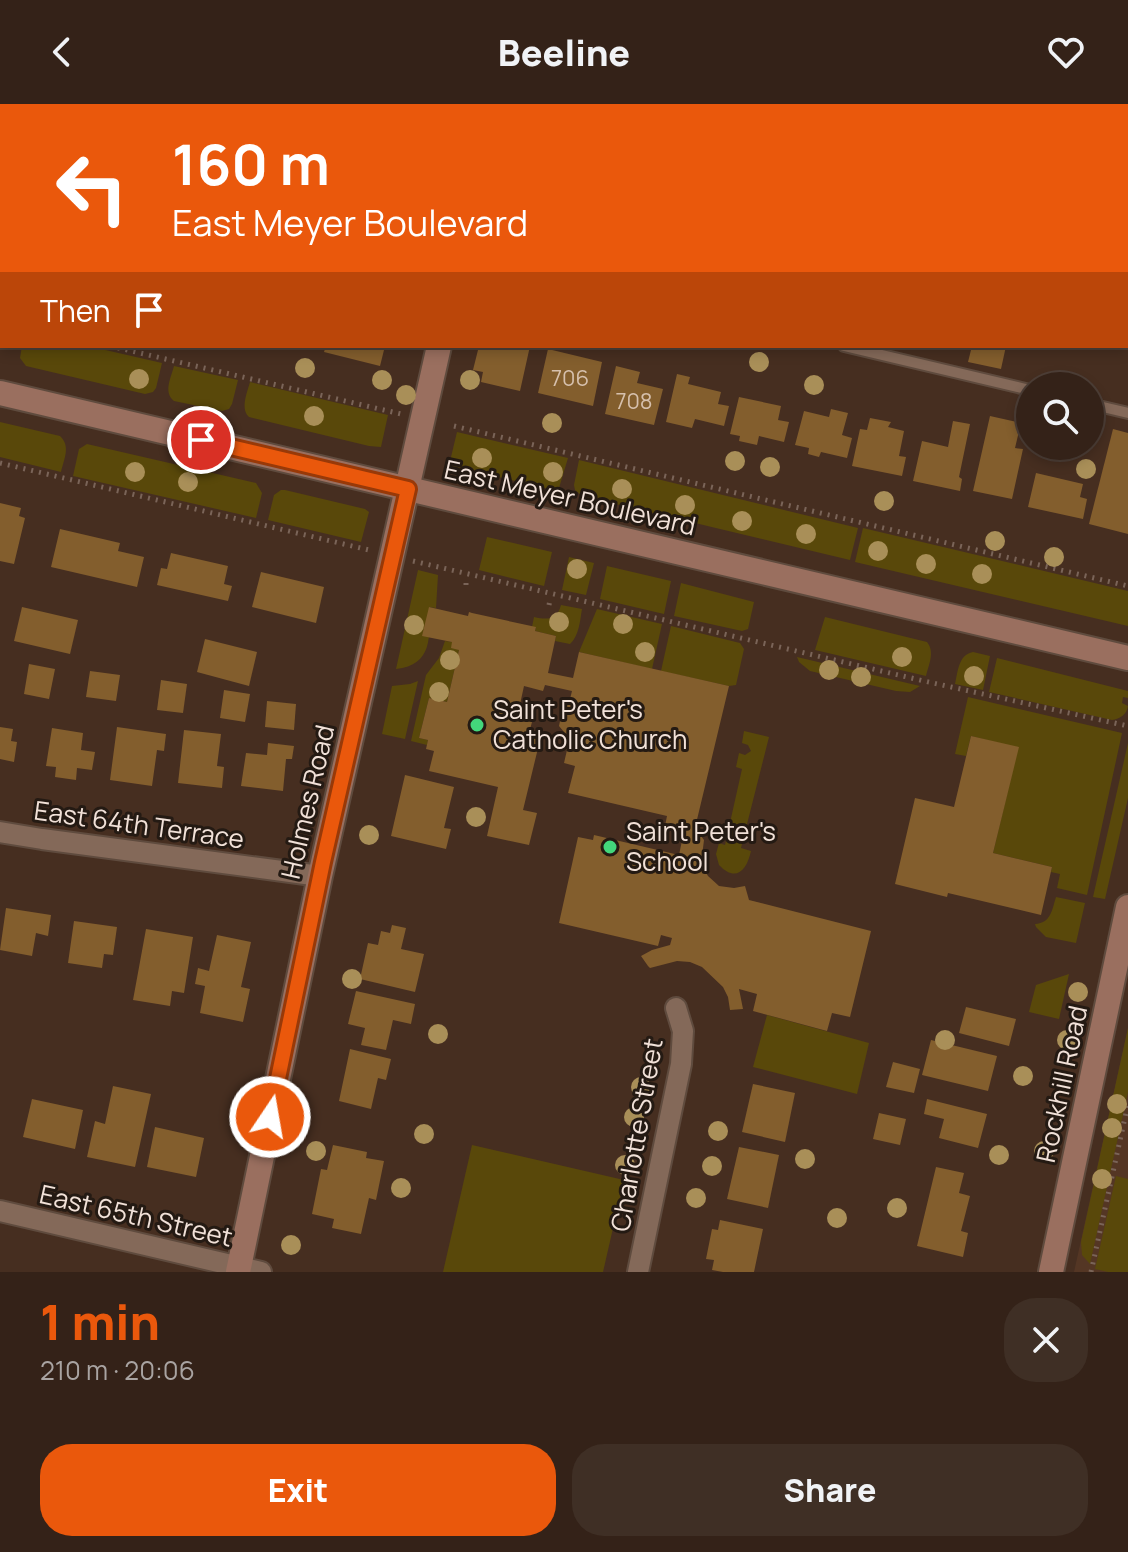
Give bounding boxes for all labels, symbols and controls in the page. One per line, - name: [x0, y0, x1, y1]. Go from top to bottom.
- text: Beeline: [498, 28, 630, 77]
- icon: back: [40, 30, 84, 74]
- icon: heart: [1044, 30, 1088, 74]
- text: 160 m: [172, 125, 330, 202]
- icon: left: [40, 136, 144, 240]
- text: East Meyer Boulevard: [172, 198, 528, 247]
- icon: arrive: [127, 288, 171, 332]
- text: Then: [40, 290, 111, 331]
- house number: 706: [551, 363, 589, 393]
- map controls: [1016, 372, 1104, 460]
- button: search: [1016, 372, 1104, 460]
- house number: 708: [615, 386, 653, 416]
- pin: [167, 406, 235, 474]
- icon: arrive: [179, 418, 223, 462]
- street label: East Meyer Boulevard: [441, 451, 700, 543]
- place label: Saint Peter's Catholic Church: [493, 691, 687, 757]
- marker: Saint Peter's Catholic Church: [468, 716, 486, 734]
- street label: Holmes Road: [272, 721, 342, 882]
- street label: East 64th Terrace: [32, 791, 246, 857]
- place label: Saint Peter's School: [626, 813, 776, 879]
- marker: Saint Peter's School: [601, 838, 619, 856]
- street label: Rockhill Road: [1027, 1002, 1095, 1166]
- street label: Charlotte Street: [601, 1036, 671, 1234]
- position arrow: [228, 1075, 312, 1159]
- street label: East 65th Street: [36, 1175, 236, 1255]
- text: 1 min: [40, 1289, 160, 1354]
- button: close: [1004, 1298, 1088, 1382]
- text: 210 m · 20:06: [40, 1352, 195, 1388]
- button: Exit: [40, 1444, 556, 1536]
- button: Share: [572, 1444, 1088, 1536]

